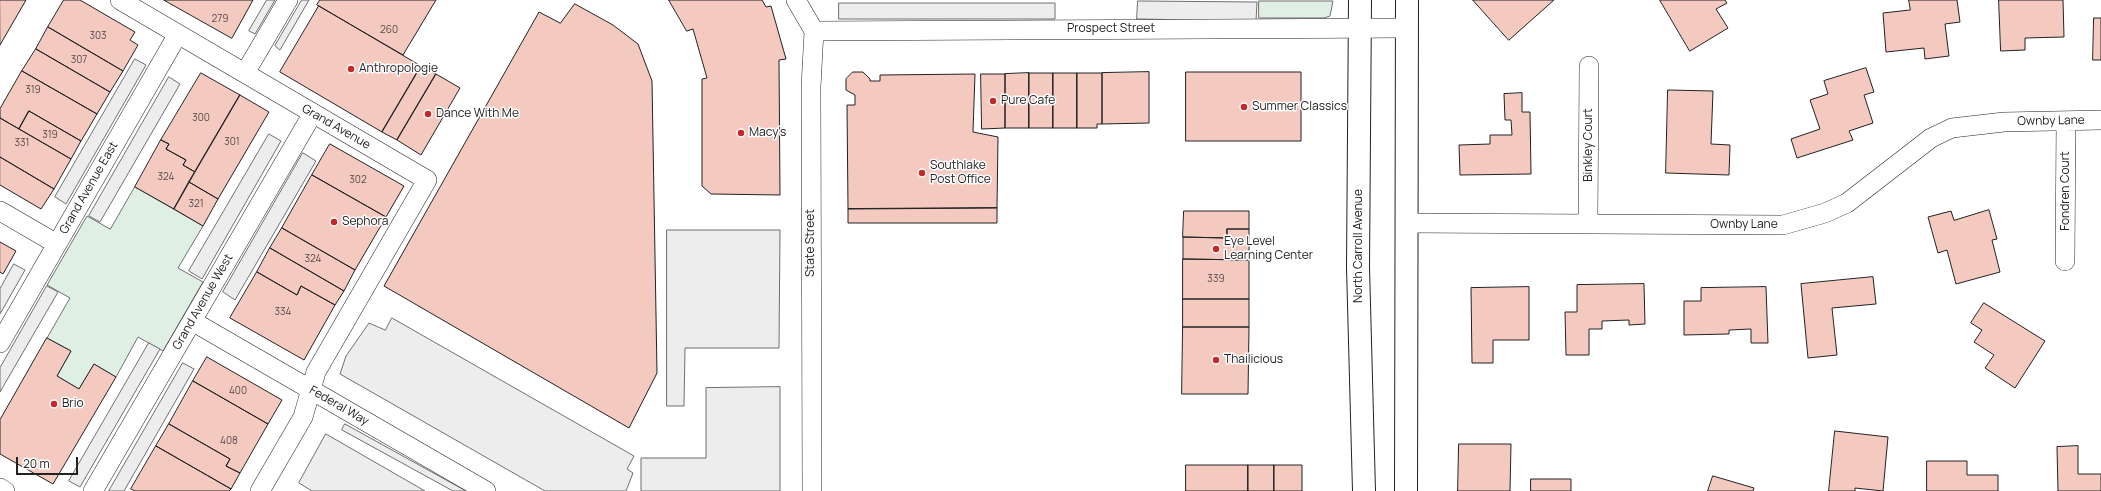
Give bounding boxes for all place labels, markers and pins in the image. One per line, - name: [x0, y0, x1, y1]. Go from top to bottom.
- place label: Anthropologie: [359, 62, 438, 76]
- marker: Anthropologie: [346, 64, 356, 74]
- place label: Pure Cafe: [1001, 94, 1055, 108]
- marker: Pure Cafe: [988, 96, 998, 106]
- place label: Summer Classics: [1252, 100, 1347, 114]
- marker: Summer Classics: [1239, 102, 1249, 112]
- place label: Dance With Me: [436, 107, 519, 121]
- marker: Dance With Me: [423, 109, 433, 119]
- place label: Macy's: [749, 126, 786, 140]
- marker: Macy's: [736, 128, 746, 138]
- place label: Southlake Post Office: [930, 159, 991, 187]
- marker: Southlake Post Office: [917, 168, 927, 178]
- place label: Sephora: [342, 215, 388, 229]
- marker: Sephora: [329, 217, 339, 227]
- place label: Eye Level Learning Center: [1224, 235, 1313, 263]
- marker: Eye Level Learning Center: [1211, 244, 1221, 254]
- place label: Thailicious: [1224, 353, 1283, 367]
- marker: Thailicious: [1211, 355, 1221, 365]
- place label: Brio: [62, 397, 84, 411]
- marker: Brio: [49, 399, 59, 409]

